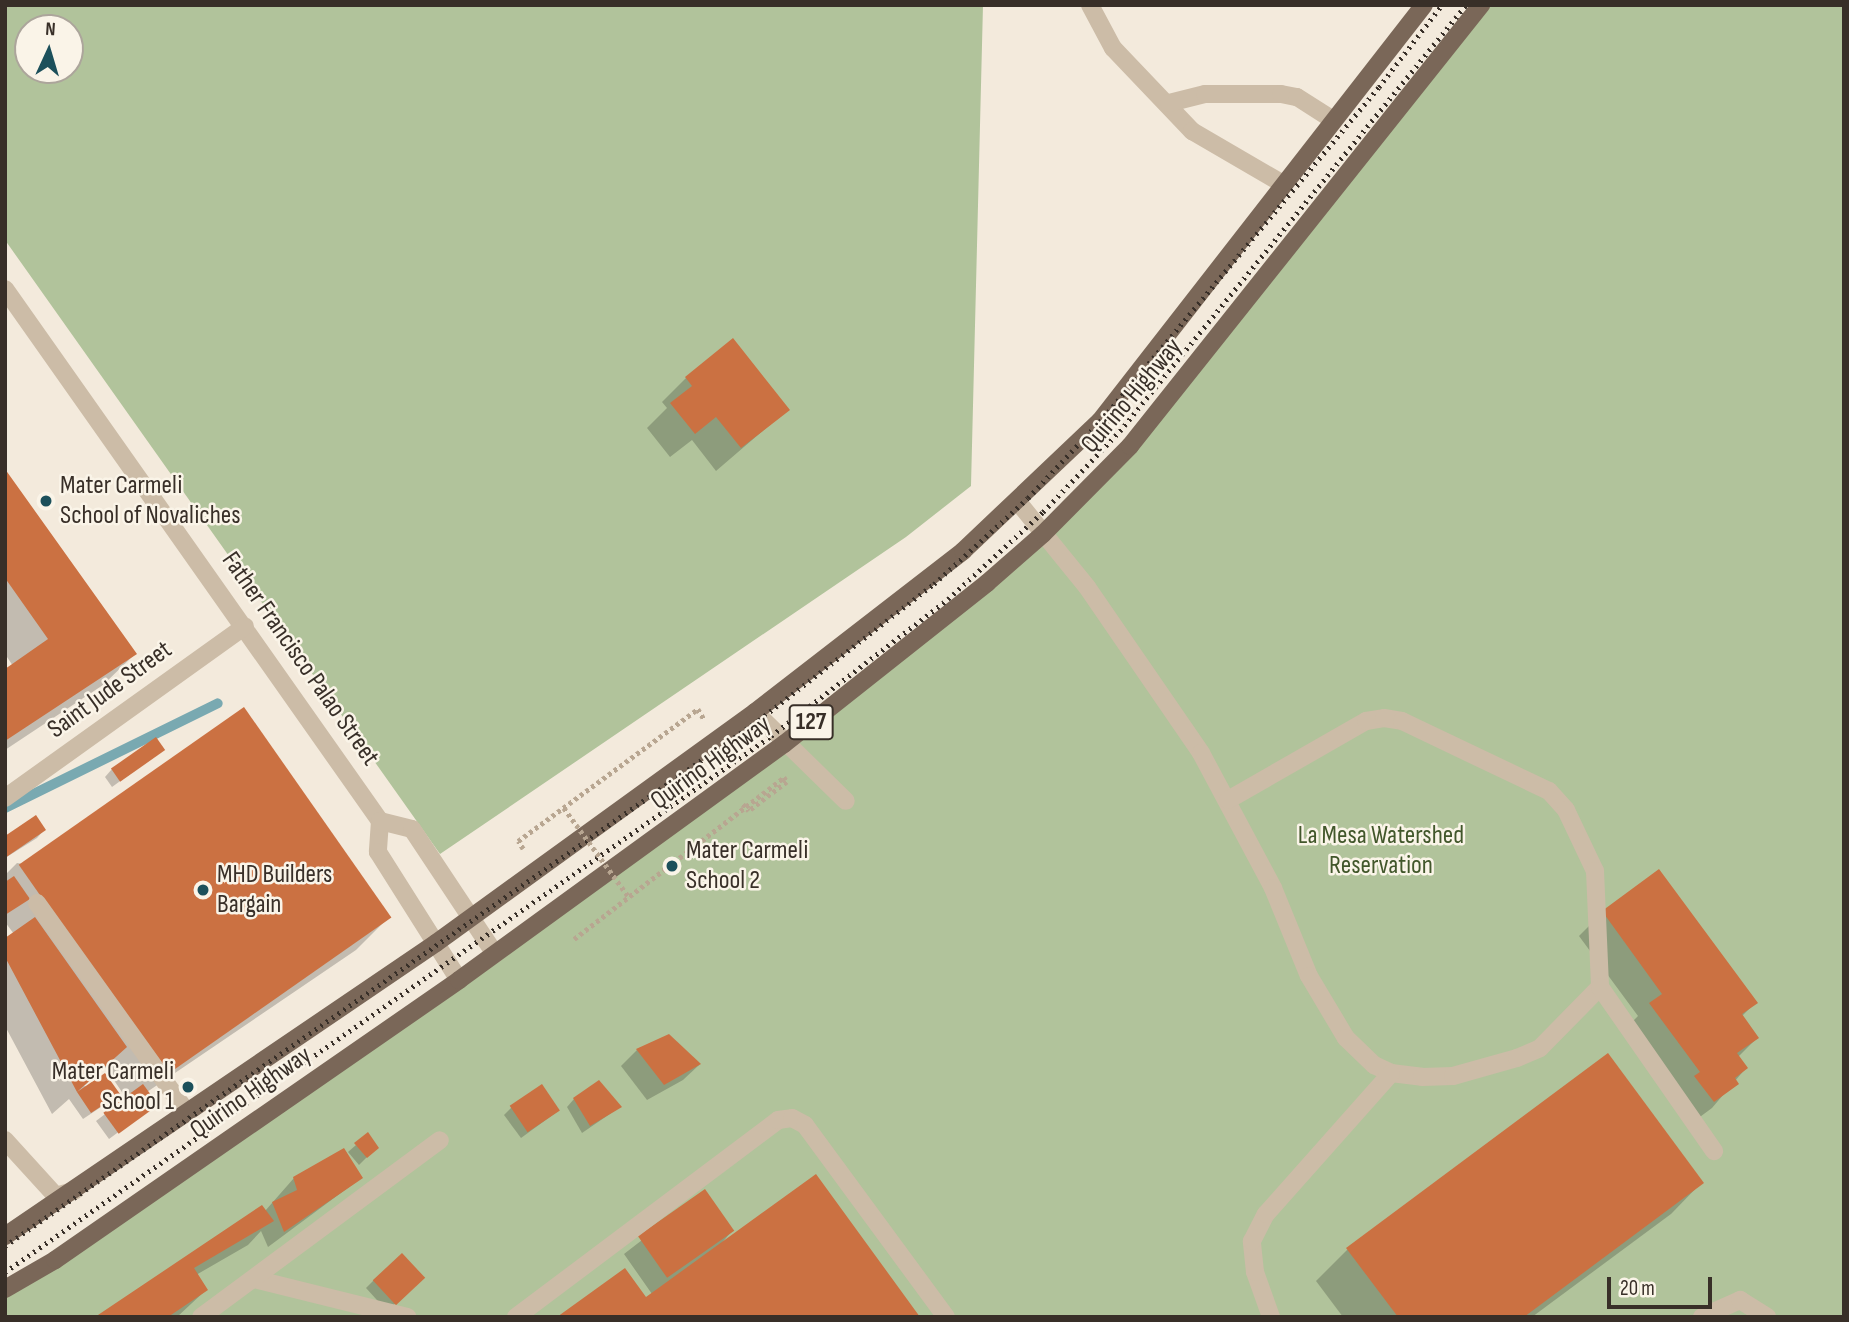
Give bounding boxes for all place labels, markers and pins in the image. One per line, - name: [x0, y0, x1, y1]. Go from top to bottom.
- place label: Mater Carmeli School of Novaliches: [60, 470, 241, 532]
- marker: Mater Carmeli School of Novaliches: [38, 493, 54, 509]
- place label: Mater Carmeli School 2: [686, 835, 808, 896]
- marker: Mater Carmeli School 2: [664, 858, 680, 874]
- place label: MHD Builders Bargain: [217, 859, 332, 920]
- marker: MHD Builders Bargain: [195, 882, 211, 898]
- place label: Mater Carmeli School 1: [52, 1056, 174, 1118]
- marker: Mater Carmeli School 1: [180, 1079, 196, 1095]

